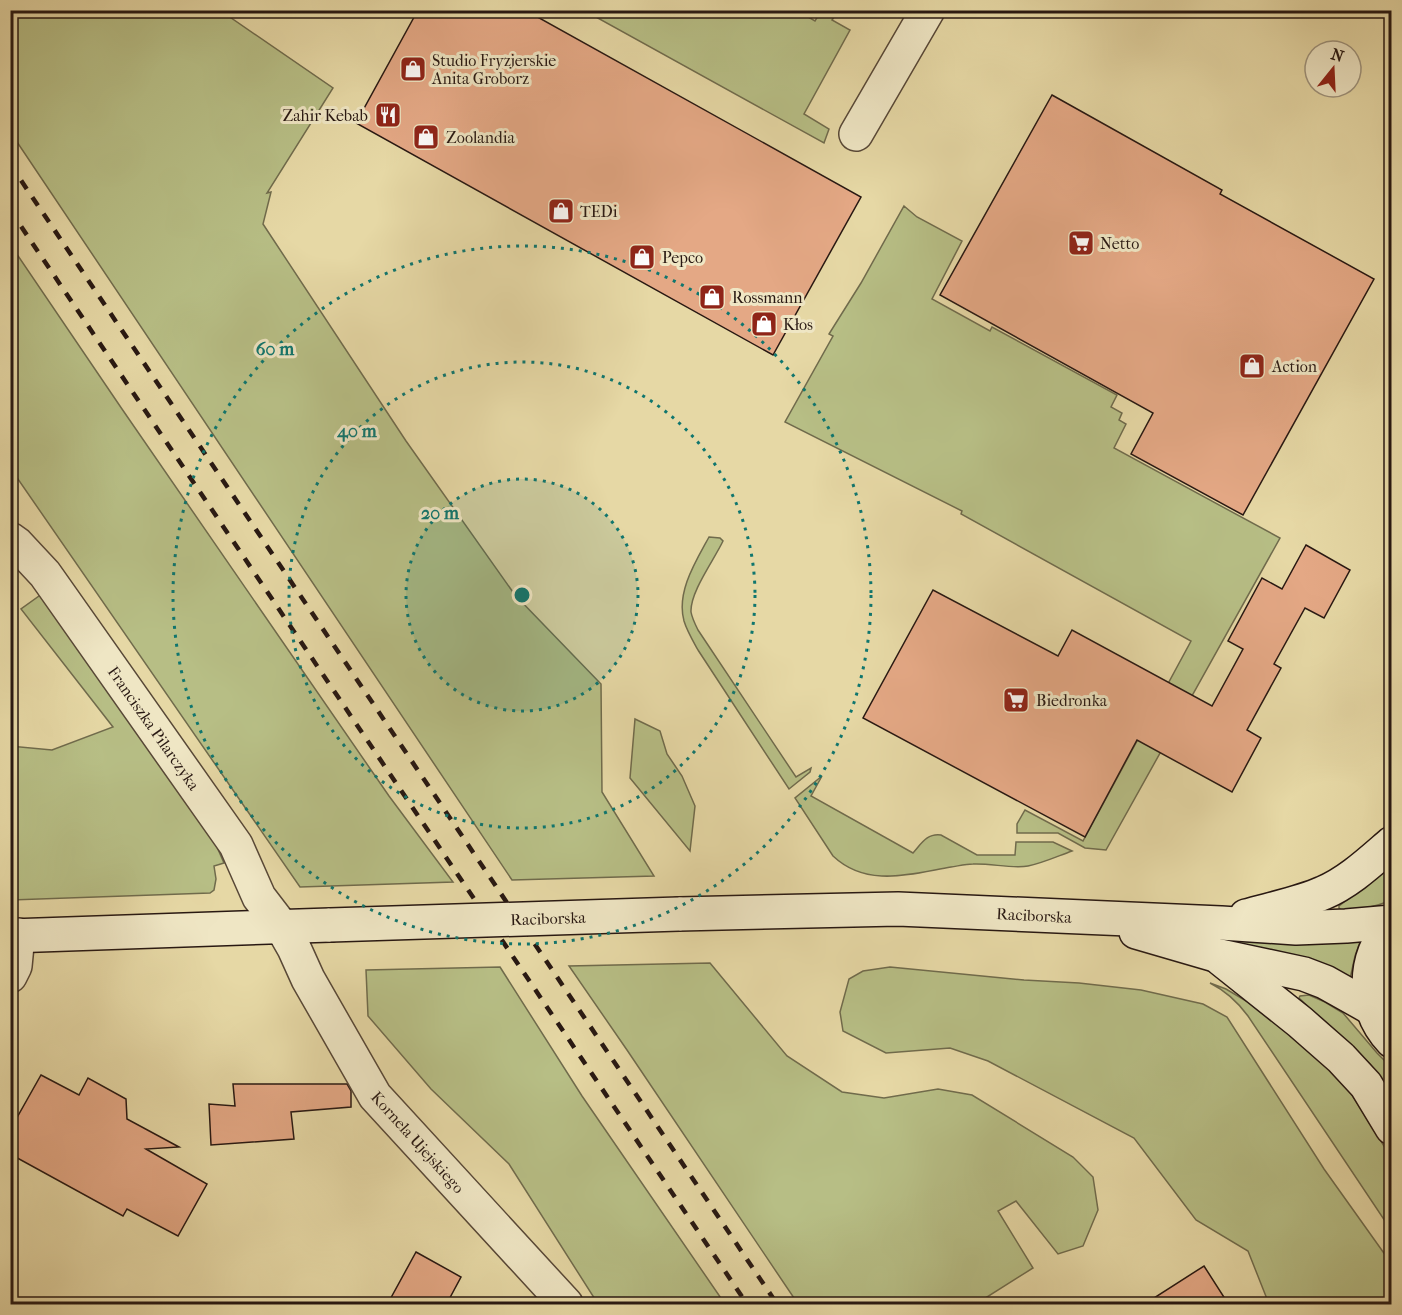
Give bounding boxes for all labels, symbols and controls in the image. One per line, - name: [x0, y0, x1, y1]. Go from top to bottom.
- north arrow: [1303, 39, 1363, 99]
- text: N: [1329, 44, 1347, 66]
- place label: Studio Fryzjerskie Anita Groborz: [431, 51, 556, 88]
- shop icon: Studio Fryzjerskie Anita Groborz: [398, 54, 428, 84]
- restaurant icon: Zahir Kebab: [373, 100, 403, 130]
- place label: Zahir Kebab: [282, 106, 368, 125]
- shop icon: Zoolandia: [411, 122, 441, 152]
- place label: Zoolandia: [446, 128, 515, 147]
- shop icon: TEDi: [546, 196, 576, 226]
- place label: TEDi: [580, 202, 618, 221]
- supermarket icon: Netto: [1066, 228, 1096, 258]
- place label: Netto: [1100, 234, 1139, 253]
- shop icon: Pepco: [627, 242, 657, 272]
- place label: Pepco: [662, 248, 703, 267]
- shop icon: Rossmann: [697, 282, 727, 312]
- place label: Rossmann: [732, 288, 803, 307]
- shop icon: Kłos: [749, 309, 779, 339]
- place label: Kłos: [783, 315, 813, 334]
- text: 60 m: [256, 339, 295, 360]
- shop icon: Action: [1237, 351, 1267, 381]
- place label: Action: [1271, 357, 1318, 376]
- text: 40 m: [336, 421, 378, 442]
- text: 20 m: [421, 503, 460, 524]
- centre of rings: [512, 585, 532, 605]
- street label: Franciszka Pilarczyka: [104, 663, 204, 794]
- supermarket icon: Biedronka: [1001, 685, 1031, 715]
- place label: Biedronka: [1036, 691, 1108, 710]
- street label: Raciborska: [996, 904, 1073, 927]
- street label: Raciborska: [510, 908, 587, 929]
- street label: Kornela Ujejskiego: [367, 1088, 468, 1197]

